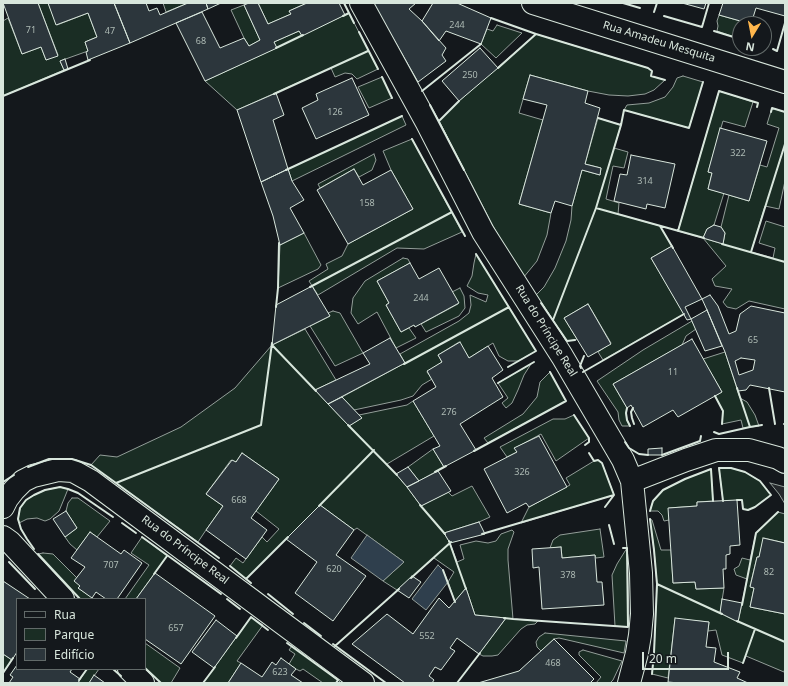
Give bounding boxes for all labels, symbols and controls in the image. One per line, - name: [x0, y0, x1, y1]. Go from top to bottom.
- north arrow: [732, 16, 772, 56]
- street label: Rua Amadeu Mesquita: [601, 19, 717, 65]
- house number: 244: [449, 20, 465, 30]
- house number: 71: [26, 25, 36, 35]
- house number: 47: [105, 26, 115, 36]
- house number: 68: [196, 36, 206, 46]
- text: N: [744, 39, 756, 55]
- house number: 250: [462, 70, 478, 80]
- house number: 126: [327, 107, 343, 117]
- house number: 322: [730, 148, 746, 158]
- house number: 314: [637, 176, 653, 186]
- house number: 158: [359, 198, 375, 208]
- street label: Rua do Príncipe Real: [512, 283, 580, 379]
- house number: 244: [413, 293, 429, 303]
- house number: 65: [748, 335, 758, 345]
- house number: 11: [668, 367, 678, 377]
- house number: 276: [441, 407, 457, 417]
- house number: 326: [514, 467, 530, 477]
- house number: 668: [231, 495, 247, 505]
- street label: Rua do Príncipe Real: [139, 513, 231, 587]
- house number: 707: [103, 560, 119, 570]
- house number: 620: [326, 564, 342, 574]
- house number: 82: [764, 567, 774, 577]
- house number: 378: [560, 570, 576, 580]
- legend: [16, 598, 146, 670]
- text: Rua: [54, 606, 76, 623]
- house number: 657: [168, 623, 184, 633]
- text: Parque: [54, 626, 94, 643]
- house number: 552: [419, 631, 435, 641]
- scale bar: [644, 644, 731, 670]
- text: Edifício: [54, 646, 95, 663]
- text: 20 m: [649, 650, 677, 667]
- house number: 468: [545, 658, 561, 668]
- house number: 623: [272, 667, 288, 677]

